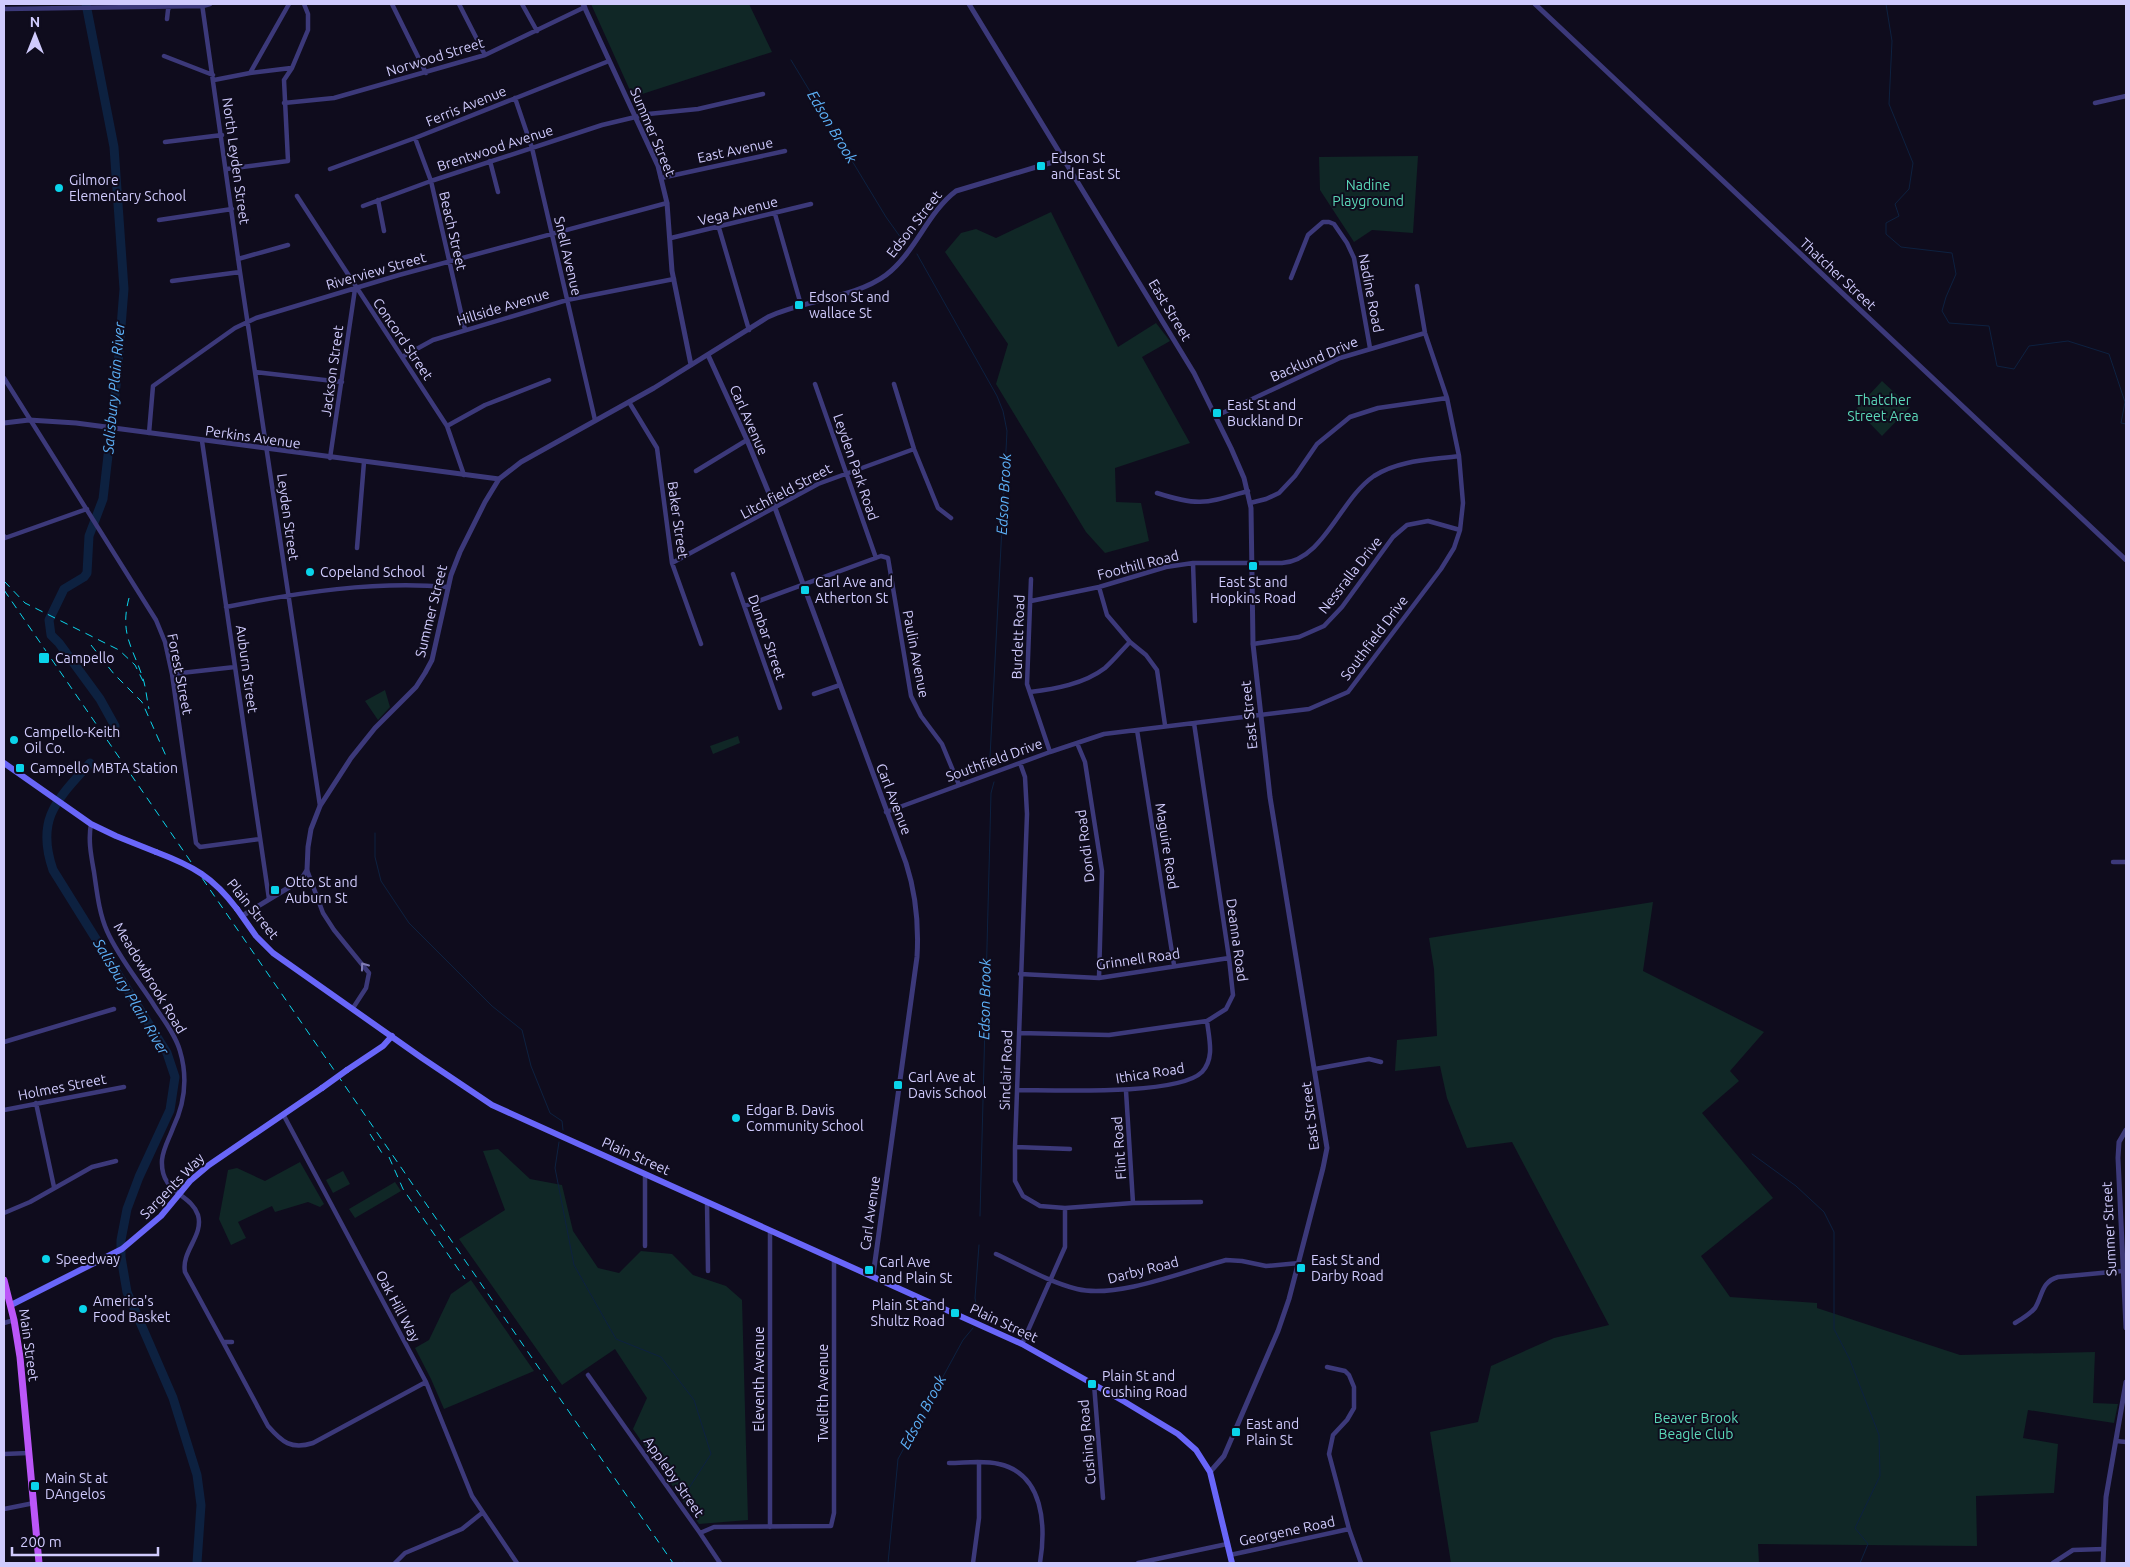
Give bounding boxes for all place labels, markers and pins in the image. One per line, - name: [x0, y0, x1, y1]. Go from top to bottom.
- place label: Edson St and East St: [1051, 150, 1121, 182]
- marker: Edson St and East St: [1035, 160, 1047, 172]
- place label: Gilmore Elementary School: [69, 172, 187, 204]
- marker: Gilmore Elementary School: [53, 182, 65, 194]
- place label: Edson St and wallace St: [809, 289, 890, 321]
- marker: Edson St and wallace St: [793, 299, 805, 311]
- place label: East St and Buckland Dr: [1227, 397, 1304, 429]
- marker: East St and Buckland Dr: [1211, 407, 1223, 419]
- marker: East St and Hopkins Road: [1247, 560, 1259, 572]
- place label: Copeland School: [320, 564, 425, 580]
- marker: Copeland School: [304, 566, 316, 578]
- place label: Carl Ave and Atherton St: [815, 574, 893, 606]
- place label: East St and Hopkins Road: [1210, 574, 1296, 606]
- marker: Carl Ave and Atherton St: [799, 584, 811, 596]
- place label: Campello: [55, 650, 114, 666]
- marker: Campello: [37, 651, 51, 665]
- place label: Campello-Keith Oil Co.: [24, 724, 120, 756]
- marker: Campello-Keith Oil Co.: [8, 734, 20, 746]
- place label: Campello MBTA Station: [30, 760, 178, 776]
- marker: Campello MBTA Station: [14, 762, 26, 774]
- place label: Otto St and Auburn St: [285, 874, 358, 906]
- marker: Otto St and Auburn St: [269, 884, 281, 896]
- place label: Carl Ave at Davis School: [908, 1069, 987, 1101]
- marker: Carl Ave at Davis School: [892, 1079, 904, 1091]
- place label: Edgar B. Davis Community School: [746, 1102, 864, 1134]
- marker: Edgar B. Davis Community School: [730, 1112, 742, 1124]
- place label: Speedway: [56, 1251, 120, 1267]
- place label: East St and Darby Road: [1311, 1252, 1384, 1284]
- marker: Speedway: [40, 1253, 52, 1265]
- place label: Carl Ave and Plain St: [879, 1254, 953, 1286]
- marker: East St and Darby Road: [1295, 1262, 1307, 1274]
- marker: Carl Ave and Plain St: [863, 1264, 875, 1276]
- place label: America's Food Basket: [93, 1293, 171, 1325]
- place label: Plain St and Shultz Road: [871, 1297, 945, 1329]
- marker: America's Food Basket: [77, 1303, 89, 1315]
- marker: Plain St and Shultz Road: [949, 1307, 961, 1319]
- place label: Plain St and Cushing Road: [1102, 1368, 1187, 1400]
- marker: Plain St and Cushing Road: [1086, 1378, 1098, 1390]
- place label: East and Plain St: [1246, 1416, 1299, 1448]
- marker: East and Plain St: [1230, 1426, 1242, 1438]
- place label: Main St at DAngelos: [45, 1470, 108, 1502]
- marker: Main St at DAngelos: [29, 1480, 41, 1492]

